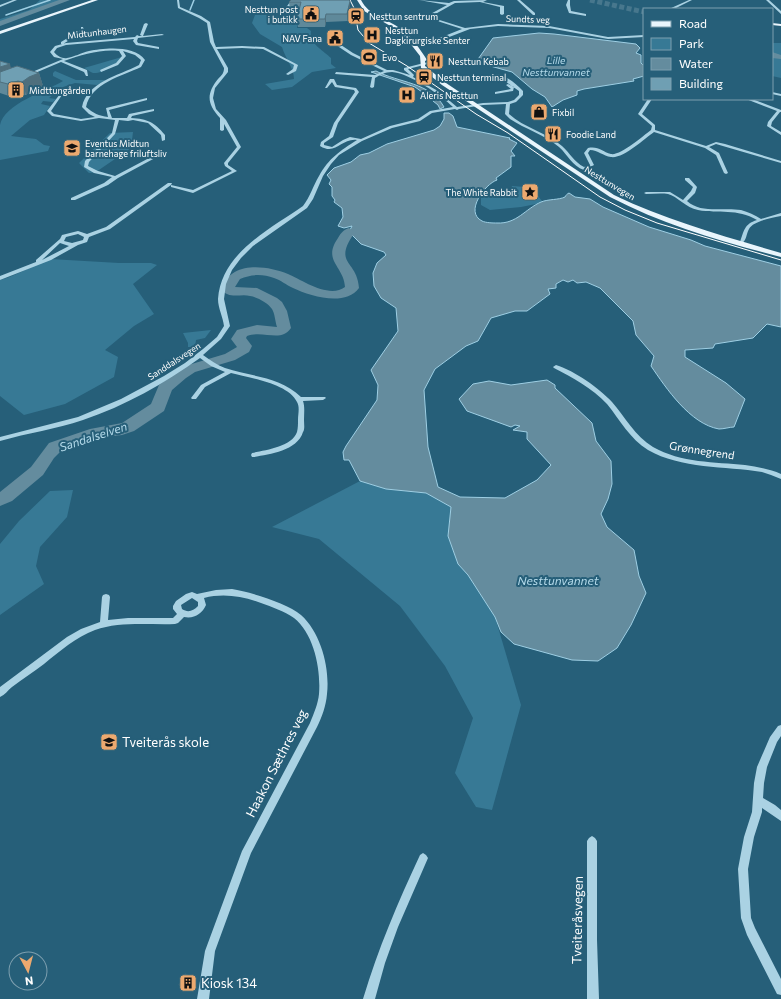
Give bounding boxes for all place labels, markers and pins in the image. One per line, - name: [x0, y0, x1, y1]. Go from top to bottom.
- place label: Nesttun post i butikk: [245, 4, 298, 25]
- public building icon: Nesttun post i butikk: [301, 4, 321, 24]
- station icon: Nesttun sentrum: [346, 6, 366, 26]
- place label: Nesttun sentrum: [369, 11, 438, 22]
- hospital icon: Nesttun Dagkirurgiske Senter: [362, 25, 382, 45]
- place label: Nesttun Dagkirurgiske Senter: [385, 25, 471, 46]
- public building icon: NAV Fana: [325, 28, 345, 48]
- place label: NAV Fana: [282, 33, 322, 44]
- sports icon: Evo: [359, 47, 379, 67]
- restaurant icon: Nesttun Kebab: [425, 51, 445, 71]
- place label: Evo: [382, 52, 397, 63]
- place label: Nesttun Kebab: [448, 56, 509, 67]
- station icon: Nesttun terminal: [414, 67, 434, 87]
- place label: Nesttun terminal: [437, 72, 506, 83]
- building icon: Midttungården: [6, 80, 26, 100]
- place label: Midttungården: [29, 85, 91, 96]
- hospital icon: Aleris Nesttun: [397, 85, 417, 105]
- place label: Aleris Nesttun: [420, 90, 478, 101]
- shop icon: Fixbil: [529, 102, 549, 122]
- place label: Fixbil: [552, 107, 574, 118]
- restaurant icon: Foodie Land: [543, 124, 563, 144]
- place label: Foodie Land: [566, 129, 616, 140]
- school or university icon: Eventus Midtun barnehage friluftsliv: [62, 138, 82, 158]
- place label: Eventus Midtun barnehage friluftsliv: [85, 138, 167, 159]
- place icon: The White Rabbit: [520, 182, 540, 202]
- place label: The White Rabbit: [445, 187, 517, 198]
- school or university icon: Tveiterås skole: [99, 732, 119, 752]
- place label: Tveiterås skole: [122, 734, 209, 750]
- building icon: Kiosk 134: [178, 973, 198, 993]
- place label: Kiosk 134: [201, 975, 257, 991]

